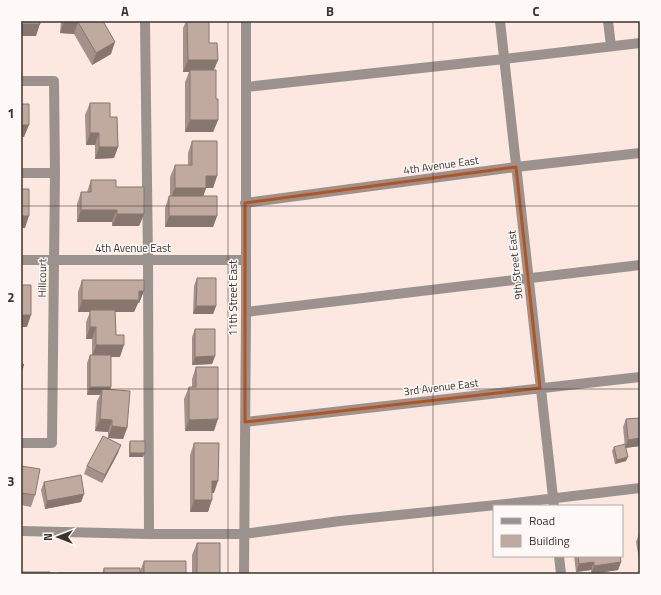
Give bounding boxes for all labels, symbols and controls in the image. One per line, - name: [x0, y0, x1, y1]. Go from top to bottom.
- text: A: [121, 1, 129, 21]
- text: B: [326, 1, 334, 21]
- text: C: [532, 1, 540, 21]
- text: 1: [7, 103, 15, 123]
- street label: 4th Avenue East: [402, 152, 480, 178]
- street label: 9th Street East: [503, 229, 527, 300]
- street label: 4th Avenue East: [95, 240, 171, 256]
- street label: Hillcourt: [34, 258, 50, 298]
- street label: 11th Street East: [225, 260, 241, 336]
- text: 2: [7, 287, 15, 307]
- street label: 3rd Avenue East: [403, 374, 480, 400]
- text: 3: [7, 471, 15, 491]
- legend: [493, 505, 623, 557]
- text: Road: [529, 511, 555, 530]
- north arrow: [38, 517, 78, 557]
- text: Building: [529, 531, 570, 550]
- text: N: [40, 533, 56, 541]

